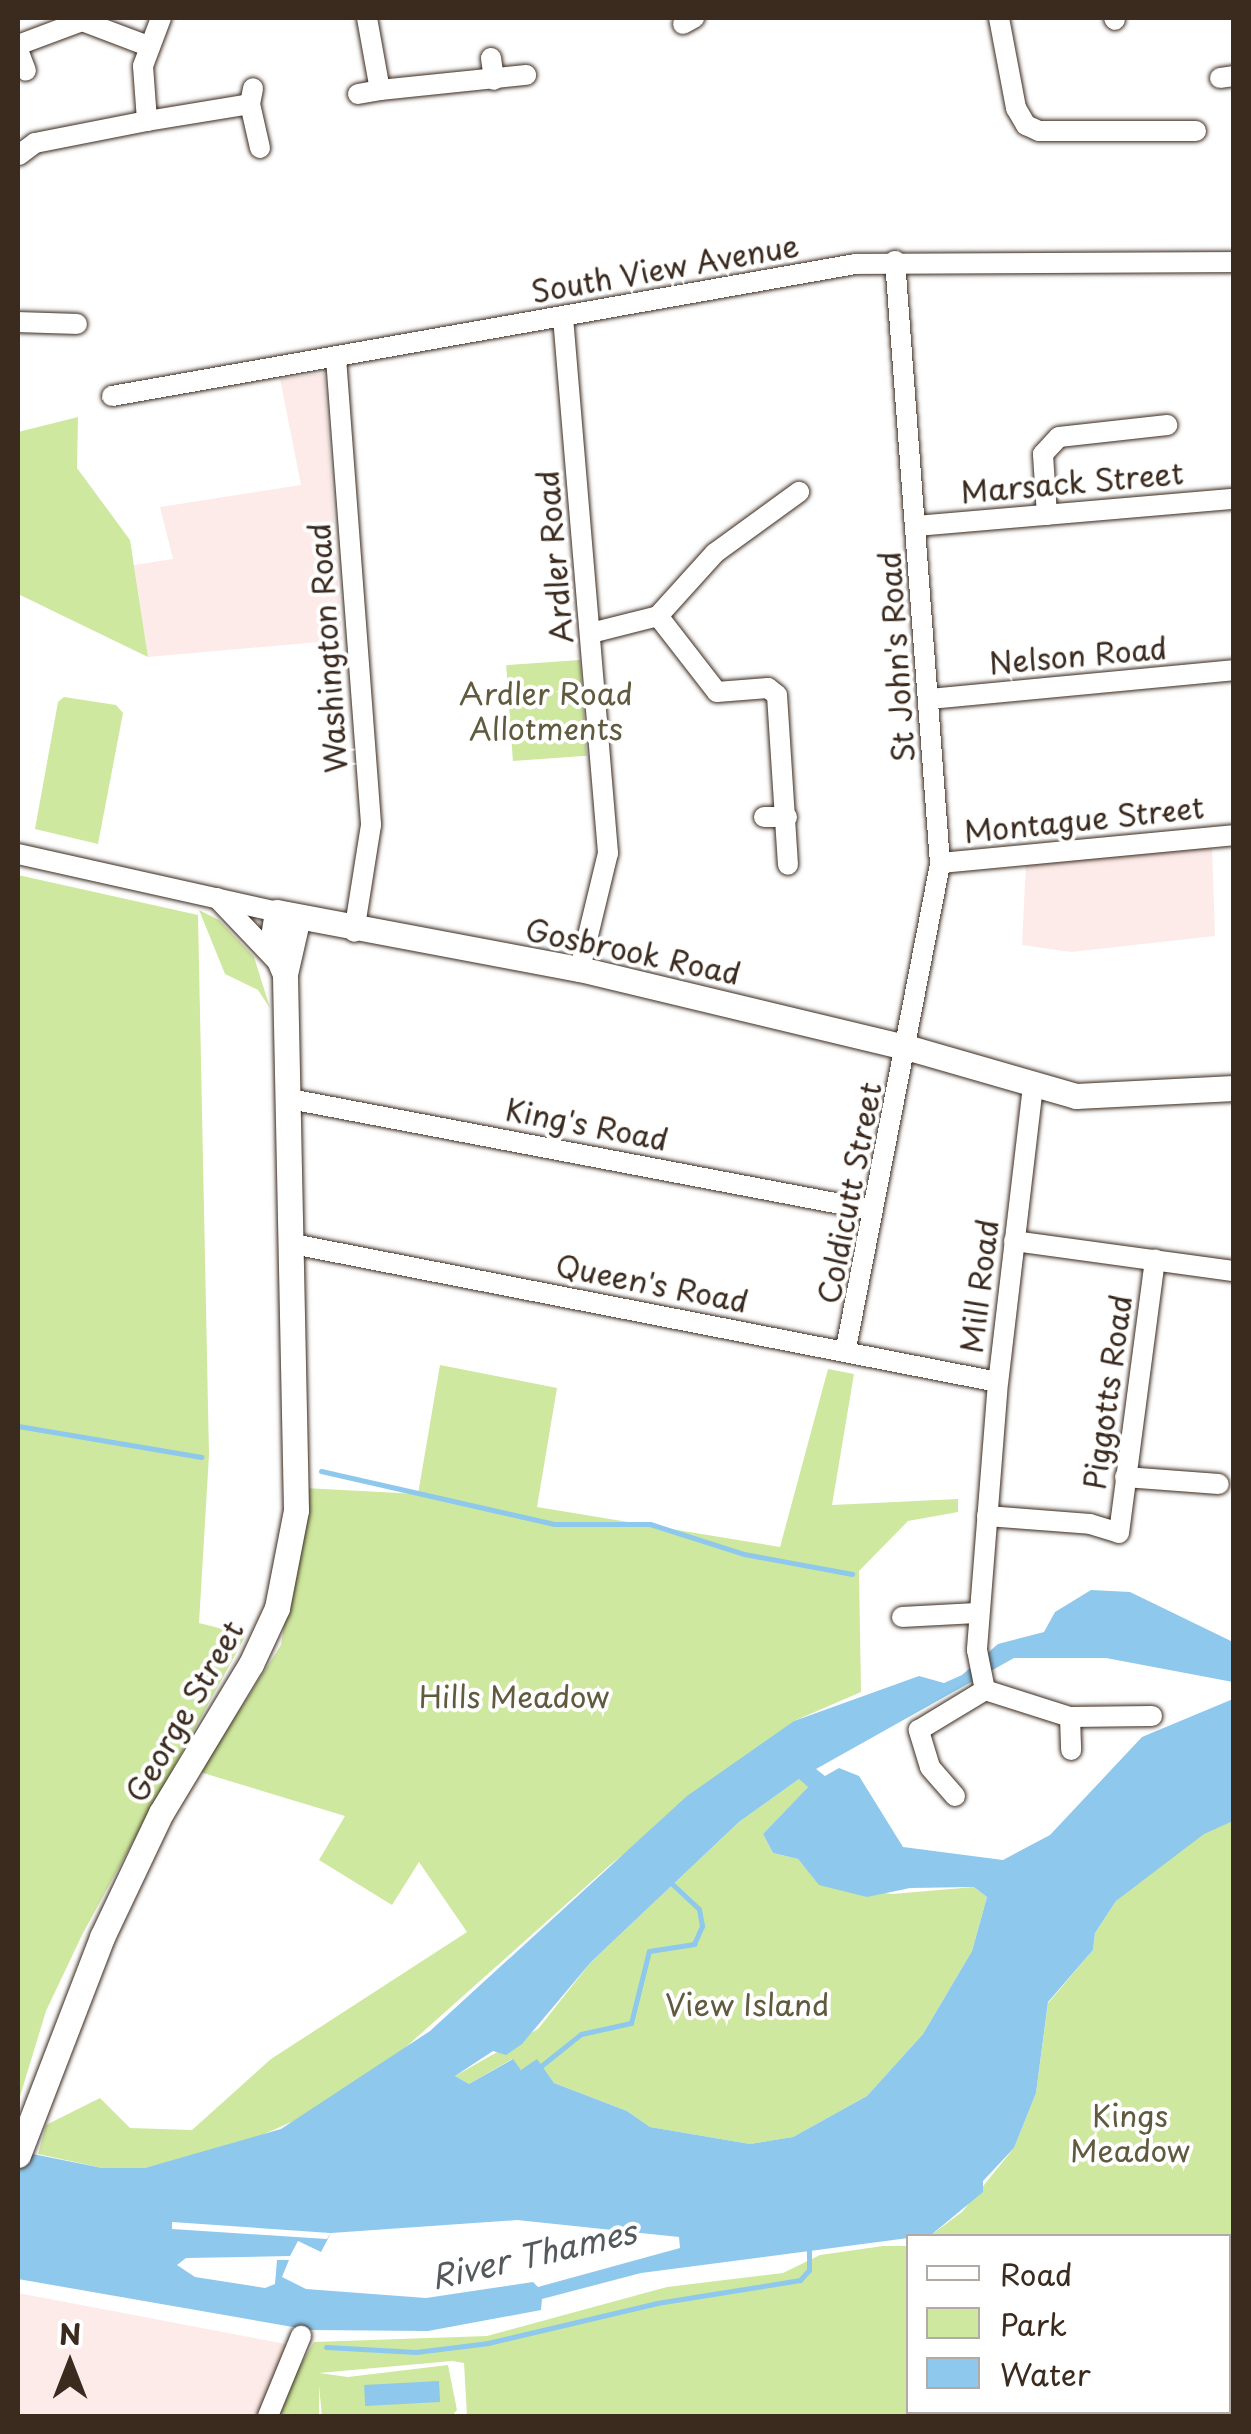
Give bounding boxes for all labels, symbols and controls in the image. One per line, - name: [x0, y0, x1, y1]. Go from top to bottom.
- street label: South View Avenue: [528, 227, 802, 309]
- street label: Marsack Street: [958, 454, 1186, 510]
- street label: Ardler Road: [528, 468, 580, 646]
- street label: Washington Road: [300, 522, 354, 774]
- street label: St John's Road: [871, 550, 921, 764]
- street label: Nelson Road: [988, 629, 1168, 681]
- park label: Ardler Road Allotments: [458, 675, 634, 746]
- street label: Montague Street: [960, 788, 1208, 850]
- street label: Gosbrook Road: [522, 911, 744, 991]
- street label: Coldicutt Street: [810, 1078, 888, 1308]
- street label: King's Road: [503, 1091, 671, 1157]
- street label: Mill Road: [953, 1216, 1005, 1356]
- street label: Queen's Road: [553, 1247, 751, 1319]
- street label: Piggotts Road: [1076, 1292, 1138, 1492]
- street label: George Street: [118, 1614, 250, 1808]
- park label: Hills Meadow: [418, 1678, 610, 1714]
- park label: View Island: [666, 1986, 828, 2022]
- park label: Kings Meadow: [1070, 2097, 1190, 2168]
- water label: River Thames: [427, 2212, 639, 2296]
- legend: [906, 2234, 1231, 2414]
- text: Road: [1000, 2251, 1073, 2296]
- text: Park: [1000, 2301, 1067, 2346]
- text: N: [59, 2312, 81, 2355]
- north arrow: [20, 2314, 120, 2414]
- text: Water: [1000, 2351, 1091, 2396]

